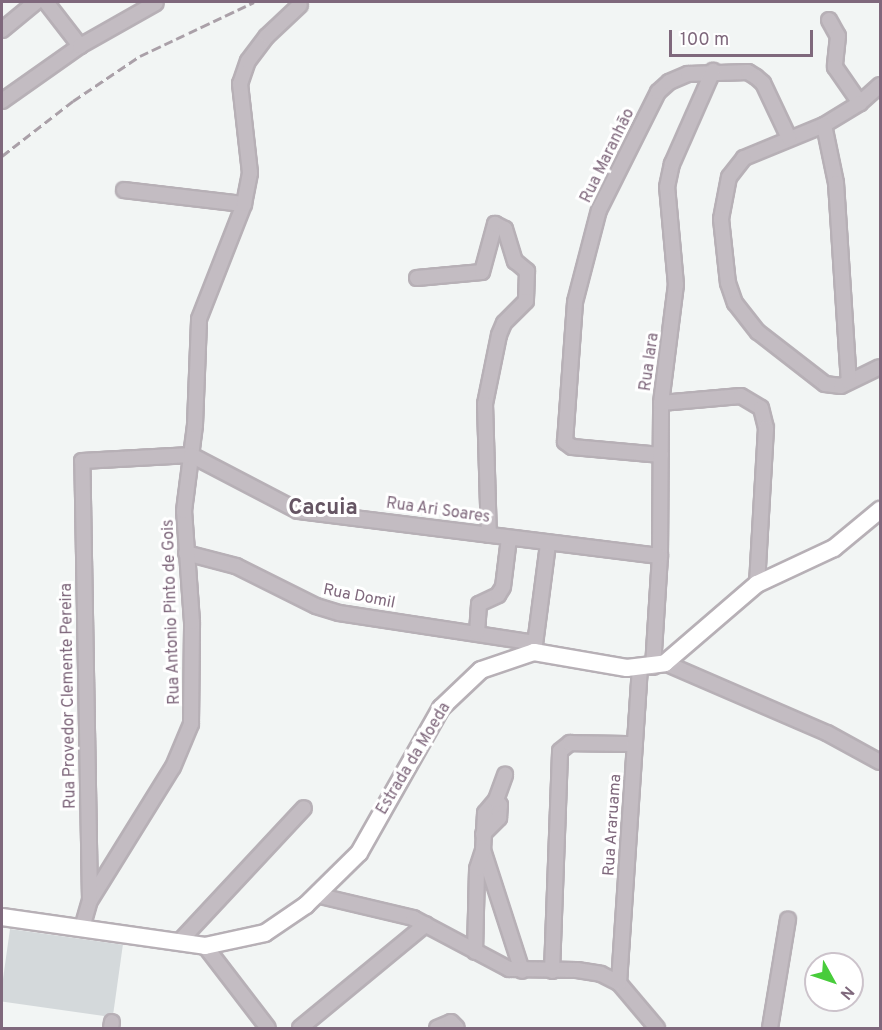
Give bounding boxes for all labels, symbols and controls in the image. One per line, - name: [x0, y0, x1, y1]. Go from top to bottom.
- scale bar: [672, 18, 816, 56]
- text: 100 m: [680, 29, 729, 52]
- street label: Rua Maranhão: [577, 106, 639, 206]
- street label: Rua Iara: [636, 332, 664, 392]
- street label: Rua Ari Soares: [384, 494, 492, 528]
- district label: Cacuia: [288, 496, 358, 522]
- street label: Rua Antonio Pinto de Gois: [159, 519, 185, 705]
- street label: Rua Domil: [321, 581, 397, 613]
- street label: Rua Provedor Clemente Pereira: [57, 583, 81, 809]
- street label: Estrada da Moeda: [373, 699, 455, 819]
- street label: Rua Araruama: [600, 773, 626, 877]
- north arrow: [804, 952, 864, 1012]
- text: N: [835, 981, 858, 1003]

